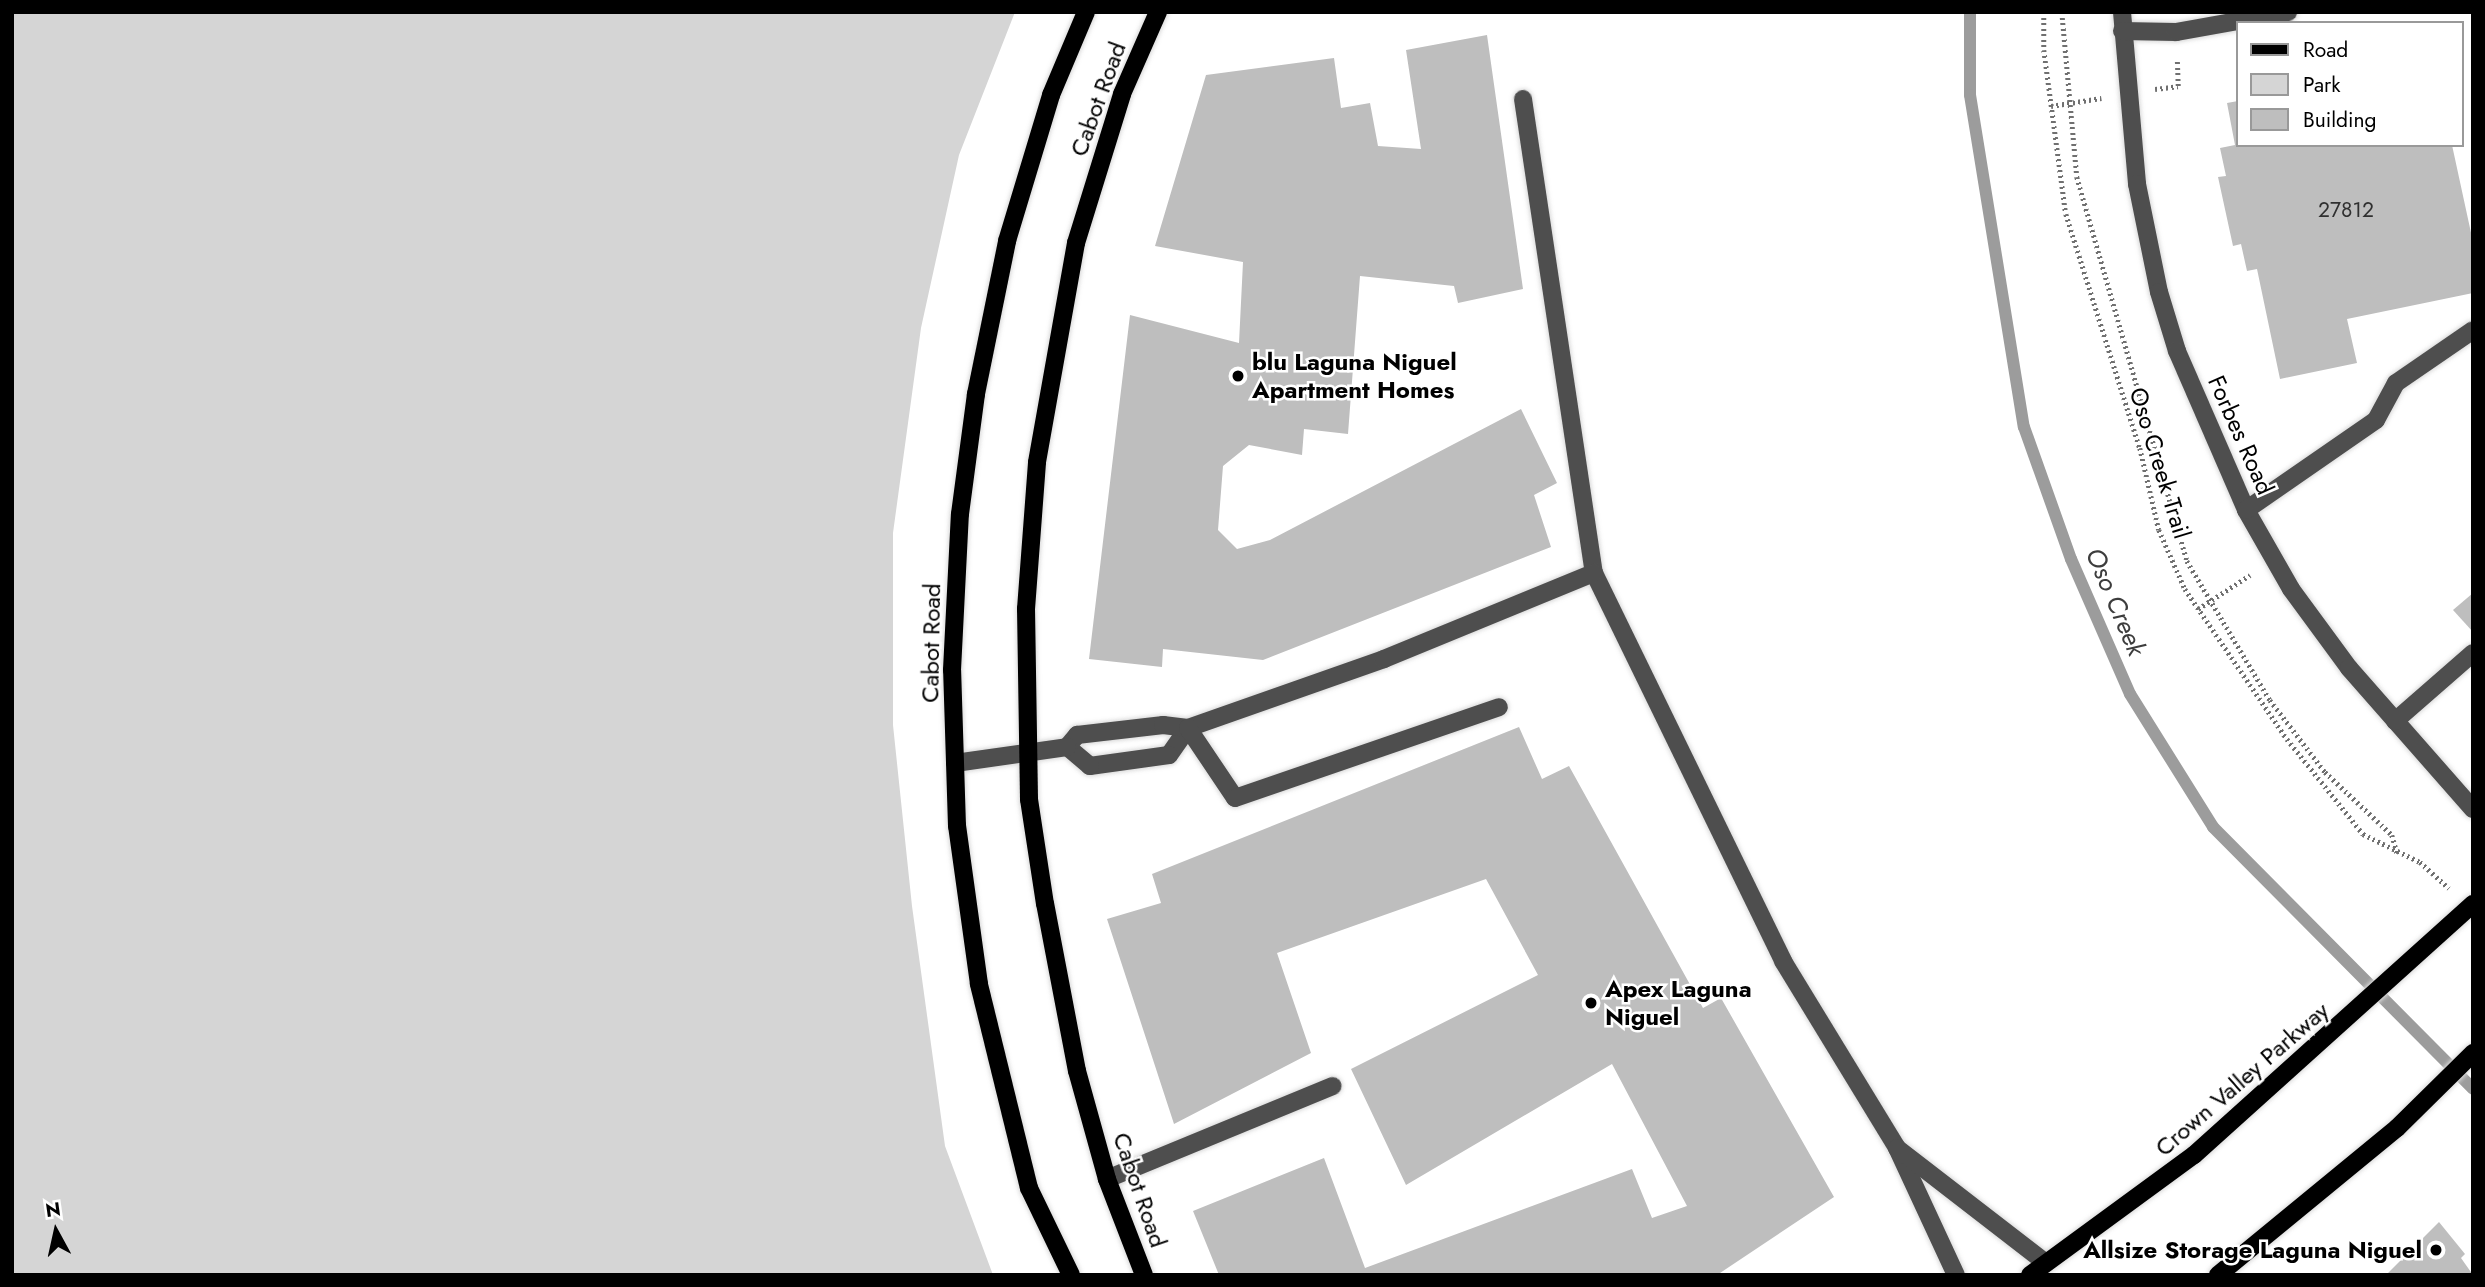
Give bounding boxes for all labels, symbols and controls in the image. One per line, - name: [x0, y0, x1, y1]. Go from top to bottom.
- legend: [2236, 21, 2464, 147]
- text: Road: [2303, 35, 2348, 65]
- street label: Cabot Road: [1064, 38, 1132, 160]
- text: Park: [2303, 70, 2340, 100]
- text: Building: [2303, 105, 2376, 135]
- house number: 27812: [2318, 197, 2374, 223]
- place label: blu Laguna Niguel Apartment Homes: [1252, 348, 1457, 404]
- marker: blu Laguna Niguel Apartment Homes: [1230, 368, 1246, 384]
- street label: Forbes Road: [2202, 371, 2280, 499]
- street label: Oso Creek Trail: [2123, 384, 2197, 542]
- water label: Oso Creek: [2078, 543, 2152, 661]
- street label: Cabot Road: [916, 583, 946, 703]
- place label: Apex Laguna Niguel: [1605, 975, 1752, 1031]
- marker: Apex Laguna Niguel: [1583, 995, 1599, 1011]
- street label: Crown Valley Parkway: [2149, 996, 2335, 1162]
- street label: Cabot Road: [1107, 1129, 1173, 1251]
- text: N: [44, 1195, 62, 1224]
- north arrow: [21, 1196, 91, 1266]
- place label: Allsize Storage Laguna Niguel: [2083, 1236, 2422, 1264]
- marker: Allsize Storage Laguna Niguel: [2428, 1242, 2444, 1258]

